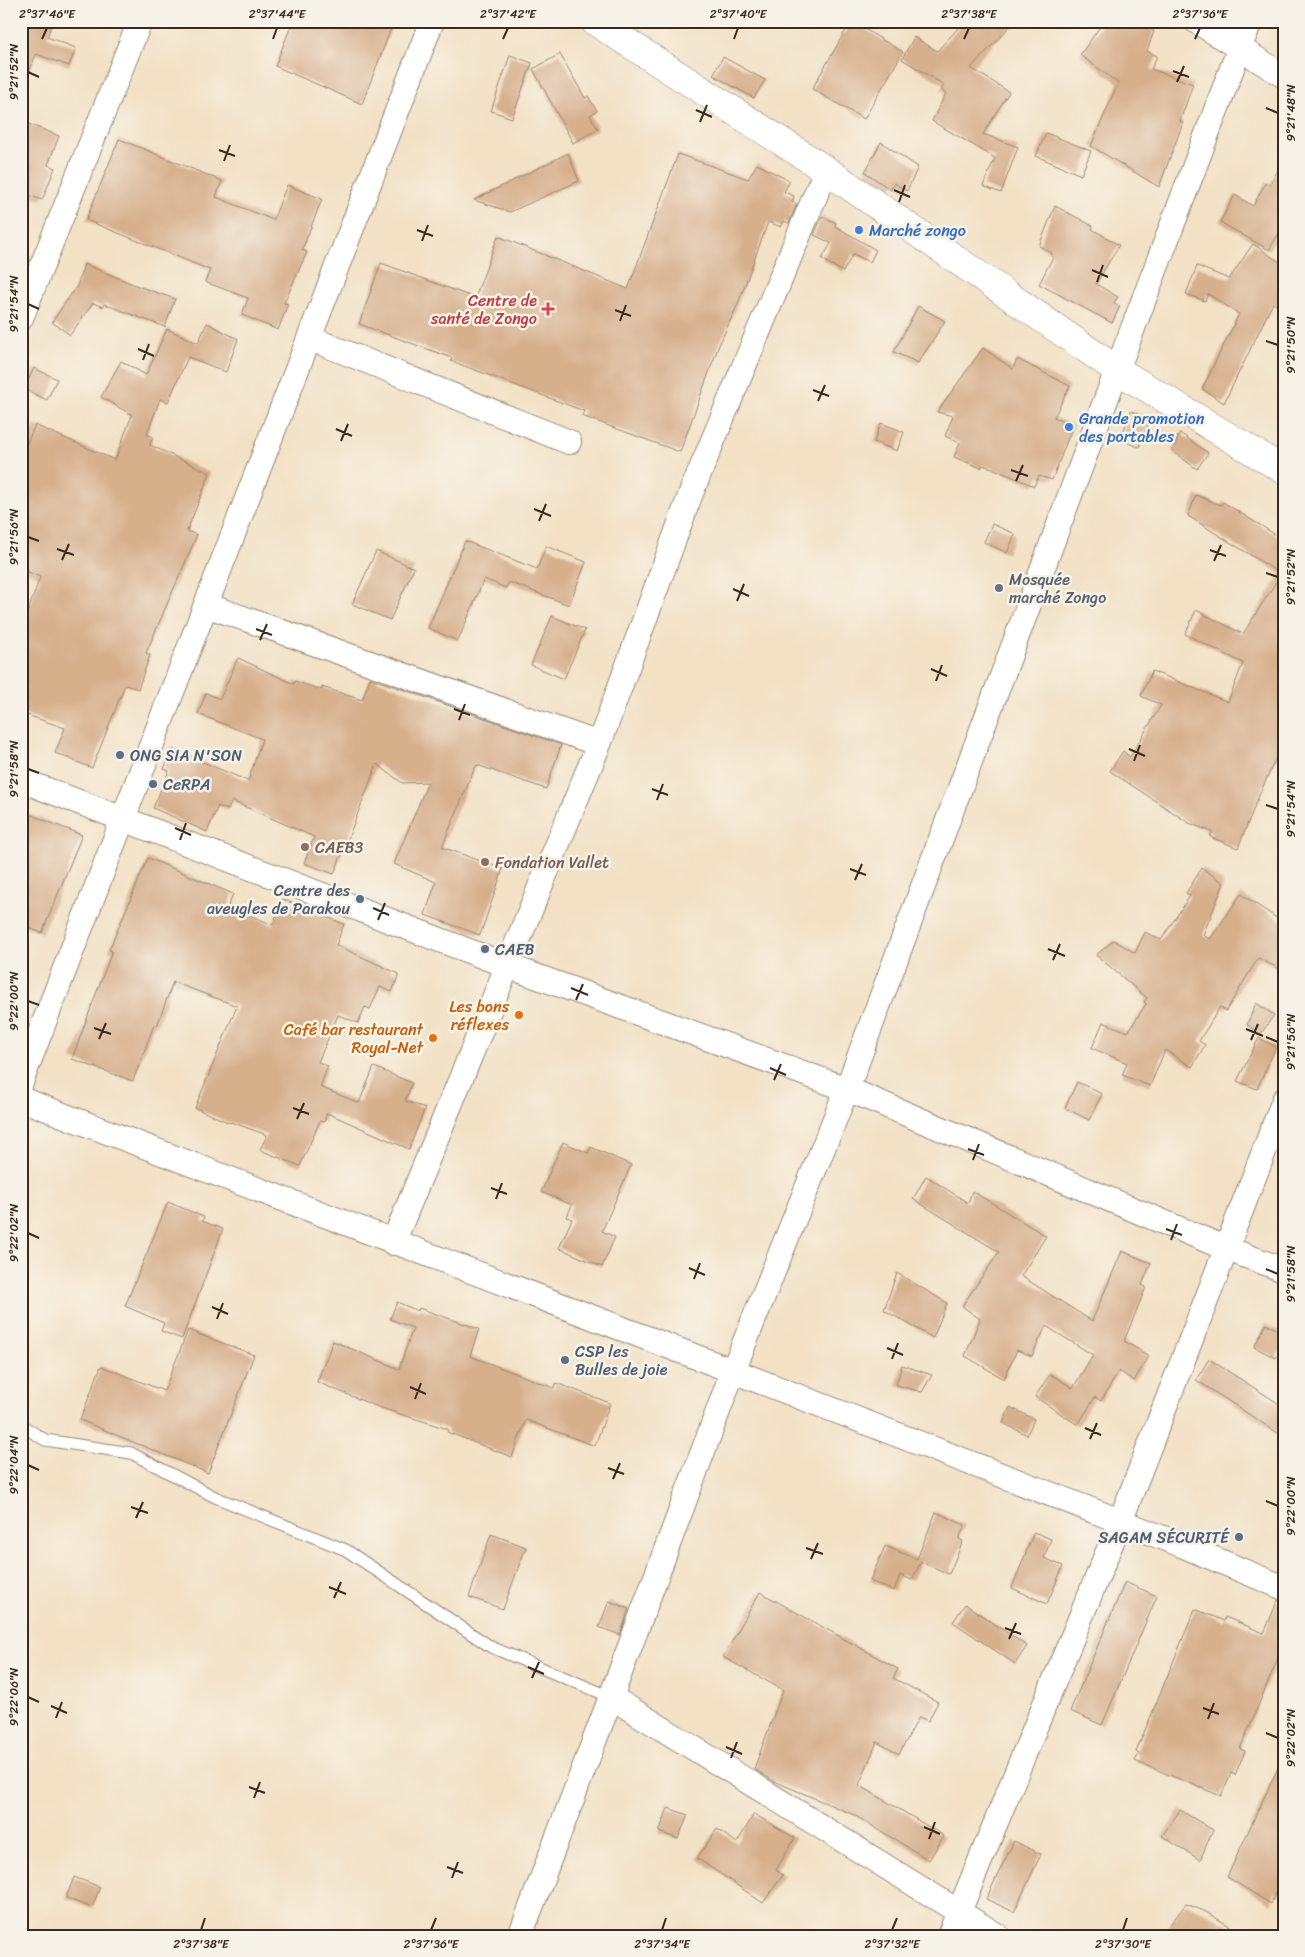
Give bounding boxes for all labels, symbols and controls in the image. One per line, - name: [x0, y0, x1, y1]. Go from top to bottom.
- text: 2°37'46"E: [19, 3, 76, 25]
- text: 2°37'44"E: [249, 3, 307, 25]
- text: 2°37'42"E: [480, 3, 537, 25]
- text: 2°37'40"E: [710, 3, 768, 25]
- text: 2°37'38"E: [941, 3, 998, 25]
- text: 2°37'36"E: [1172, 3, 1229, 25]
- text: 9°21'52"N: [3, 43, 25, 100]
- text: 9°21'48"N: [1280, 84, 1302, 142]
- place label: Marché zongo: [869, 216, 966, 245]
- marker: Marché zongo: [853, 224, 865, 236]
- text: 9°21'54"N: [3, 275, 25, 333]
- place label: Centre de santé de Zongo: [430, 286, 537, 333]
- marker: Centre de santé de Zongo: [541, 302, 555, 316]
- text: 9°21'50"N: [1280, 316, 1302, 374]
- place label: Grande promotion des portables: [1079, 404, 1205, 451]
- marker: Grande promotion des portables: [1063, 421, 1075, 433]
- text: 9°21'56"N: [3, 508, 25, 565]
- text: 9°21'52"N: [1280, 548, 1302, 605]
- place label: Mosquée marché Zongo: [1009, 565, 1106, 612]
- marker: Mosquée marché Zongo: [993, 582, 1005, 594]
- text: 9°21'58"N: [3, 740, 25, 797]
- place label: ONG SIA N'SON: [130, 741, 242, 770]
- marker: ONG SIA N'SON: [114, 749, 126, 761]
- place label: CeRPA: [163, 770, 211, 799]
- marker: CeRPA: [147, 778, 159, 790]
- text: 9°21'54"N: [1280, 780, 1302, 838]
- place label: CAEB3: [315, 833, 364, 862]
- marker: CAEB3: [299, 841, 311, 853]
- place label: Fondation Vallet: [495, 848, 609, 877]
- marker: Fondation Vallet: [479, 856, 491, 868]
- place label: Centre des aveugles de Parakou: [207, 876, 351, 923]
- marker: Centre des aveugles de Parakou: [354, 893, 366, 905]
- place label: CAEB: [495, 935, 535, 964]
- marker: CAEB: [479, 943, 491, 955]
- text: 9°22'00"N: [3, 971, 25, 1031]
- place label: Les bons réflexes: [449, 992, 510, 1039]
- marker: Les bons réflexes: [513, 1009, 525, 1021]
- text: 9°21'56"N: [1280, 1013, 1302, 1070]
- place label: Café bar restaurant Royal-Net: [284, 1015, 424, 1062]
- marker: Café bar restaurant Royal-Net: [427, 1032, 439, 1044]
- text: 9°22'02"N: [3, 1203, 25, 1262]
- text: 9°21'58"N: [1280, 1245, 1302, 1302]
- place label: CSP les Bulles de joie: [575, 1337, 668, 1384]
- marker: CSP les Bulles de joie: [559, 1354, 571, 1366]
- text: 9°22'04"N: [3, 1435, 25, 1495]
- text: 9°22'00"N: [1280, 1476, 1302, 1536]
- place label: SAGAM SÉCURITÉ: [1098, 1523, 1230, 1552]
- marker: SAGAM SÉCURITÉ: [1233, 1531, 1245, 1543]
- text: 9°22'06"N: [3, 1667, 25, 1726]
- text: 9°22'02"N: [1280, 1708, 1302, 1767]
- text: 2°37'38"E: [173, 1933, 230, 1955]
- text: 2°37'36"E: [403, 1933, 460, 1955]
- text: 2°37'34"E: [634, 1933, 691, 1955]
- text: 2°37'32"E: [864, 1933, 921, 1955]
- text: 2°37'30"E: [1095, 1933, 1152, 1955]

